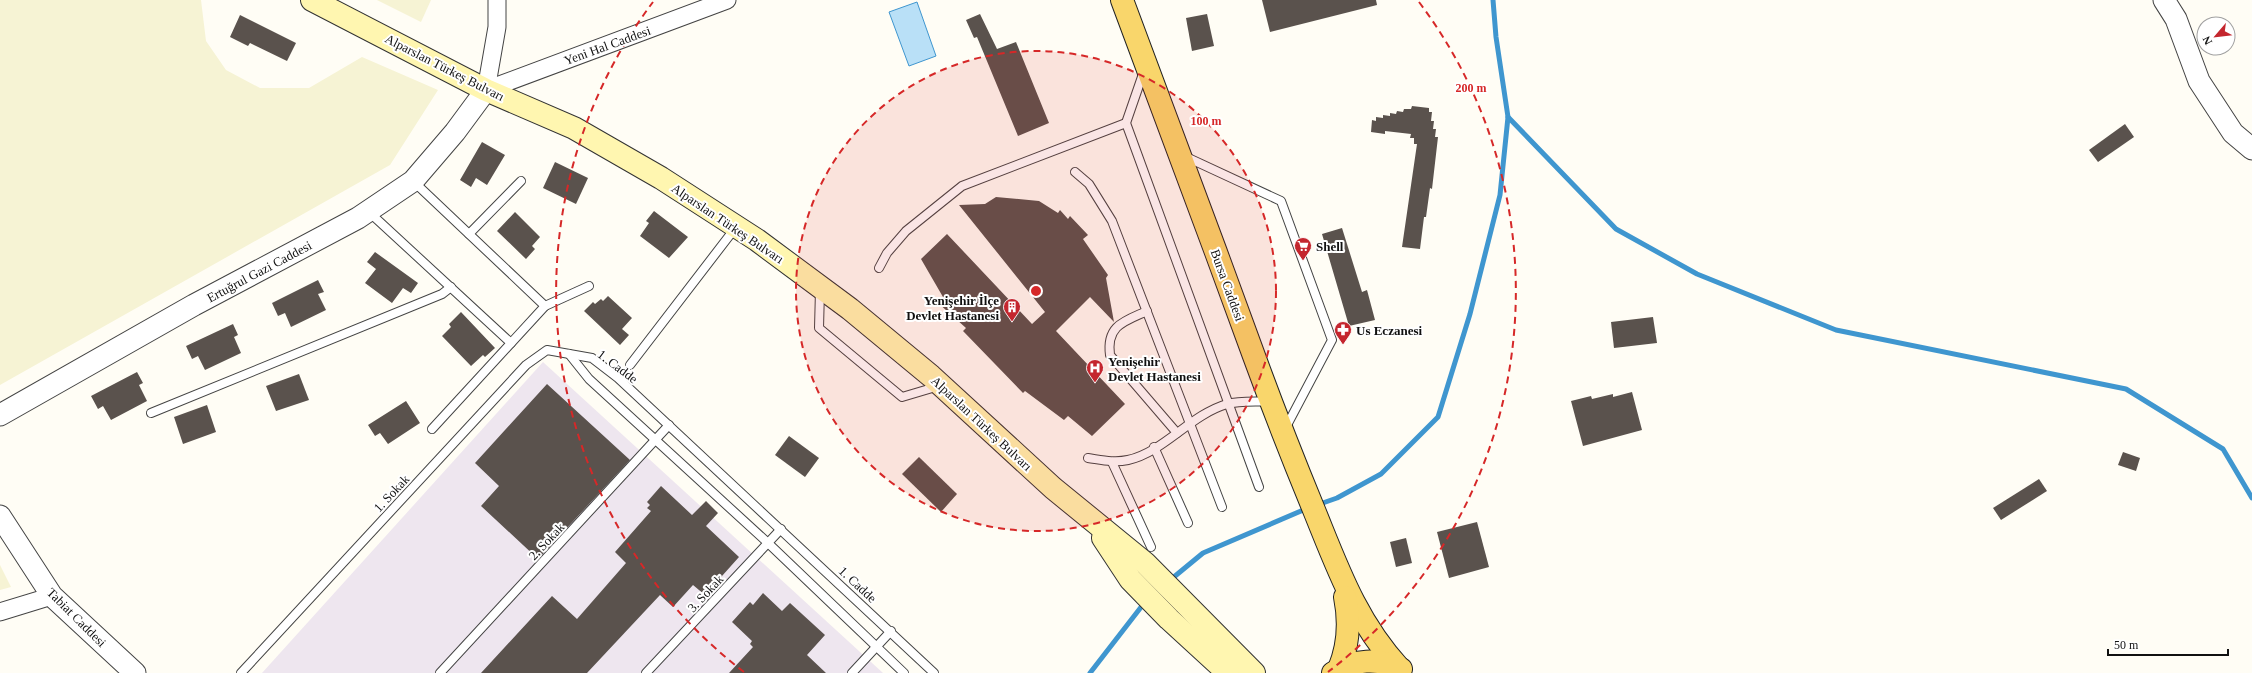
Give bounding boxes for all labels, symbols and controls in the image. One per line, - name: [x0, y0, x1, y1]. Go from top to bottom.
- north arrow: [2196, 16, 2236, 56]
- street label: Yeni Hal Caddesi: [562, 23, 653, 68]
- street label: Alparslan Türkeş Bulvarı: [383, 31, 507, 104]
- text: N: [2200, 34, 2214, 47]
- text: 200 m: [1456, 81, 1487, 95]
- text: 100 m: [1191, 114, 1222, 128]
- street label: Alparslan Türkeş Bulvarı: [669, 180, 787, 267]
- supermarket icon: Shell: [1293, 236, 1313, 261]
- street label: Ertuğrul Gazi Caddesi: [204, 237, 314, 305]
- place label: Shell: [1316, 239, 1344, 254]
- street label: Bursa Caddesi: [1208, 247, 1248, 324]
- centre of rings: [1029, 284, 1043, 298]
- place label: Yenişehir İlçe Devlet Hastanesi: [906, 293, 999, 323]
- building icon: Yenişehir İlçe Devlet Hastanesi: [1002, 297, 1022, 322]
- pharmacy icon: Us Eczanesi: [1333, 320, 1353, 345]
- place label: Us Eczanesi: [1356, 323, 1422, 338]
- street label: 1. Cadde: [595, 347, 641, 386]
- place label: Yenişehir Devlet Hastanesi: [1108, 354, 1201, 384]
- hospital icon: Yenişehir Devlet Hastanesi: [1085, 358, 1105, 383]
- street label: Alparslan Türkeş Bulvarı: [928, 373, 1035, 474]
- street label: 1. Sokak: [370, 471, 413, 515]
- street label: 2. Sokak: [525, 519, 568, 563]
- street label: 1. Cadde: [836, 563, 880, 606]
- street label: 3. Sokak: [684, 571, 727, 615]
- street label: Tabiat Caddesi: [44, 585, 110, 650]
- scale bar: [2108, 631, 2228, 657]
- text: 50 m: [2114, 638, 2139, 652]

